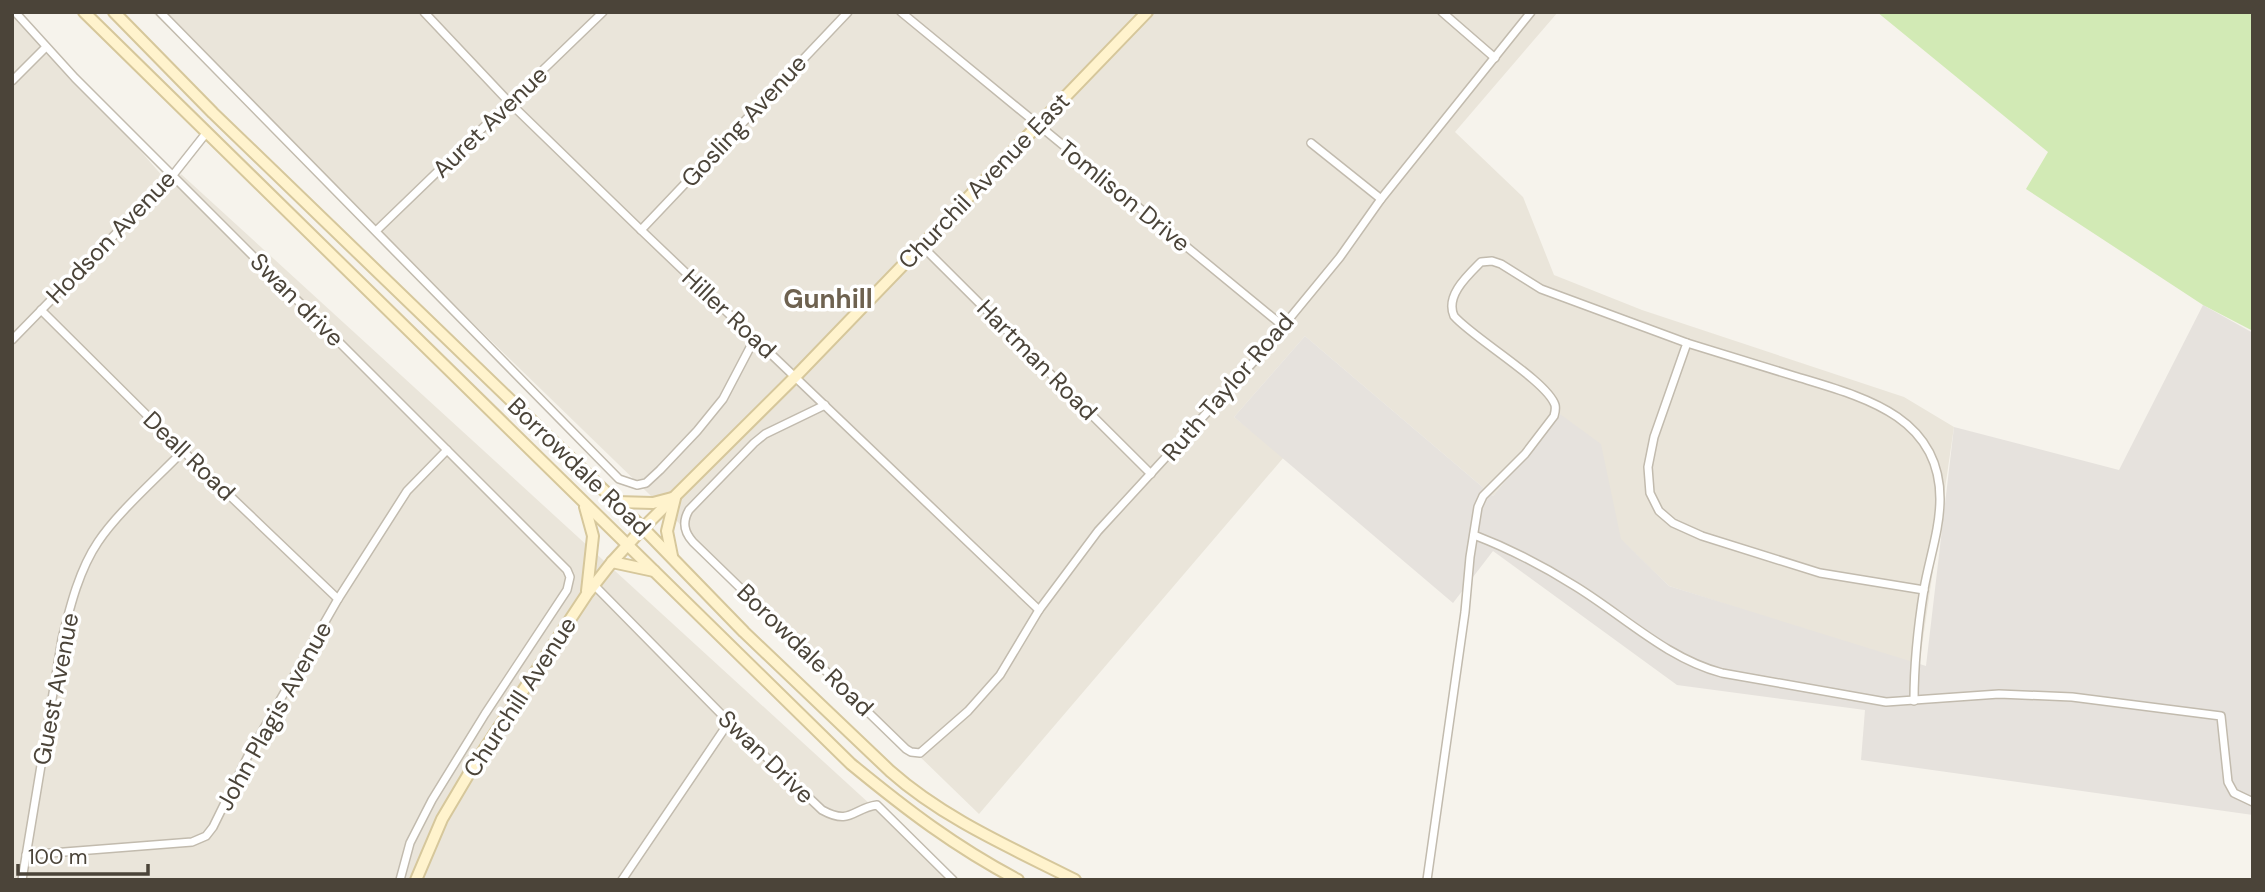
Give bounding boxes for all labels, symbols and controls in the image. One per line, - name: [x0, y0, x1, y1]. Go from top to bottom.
- street label: Gosling Avenue: [674, 48, 813, 194]
- street label: Auret Avenue: [426, 59, 554, 184]
- street label: Churchil Avenue East: [891, 86, 1076, 275]
- street label: Tomlison Drive: [1052, 133, 1197, 258]
- street label: Hodson Avenue: [39, 163, 182, 310]
- street label: Swan drive: [244, 246, 351, 353]
- street label: Hiller Road: [676, 262, 783, 365]
- district label: Gunhill: [783, 282, 873, 316]
- street label: Hartman Road: [970, 293, 1104, 427]
- street label: Ruth Taylor Road: [1155, 306, 1300, 467]
- street label: Borrowdale Road: [501, 391, 657, 543]
- street label: Deall Road: [137, 404, 242, 507]
- street label: Borowdale Road: [731, 577, 880, 723]
- street label: Guest Avenue: [26, 610, 85, 768]
- street label: Churchill Avenue: [456, 611, 583, 783]
- street label: John Plagis Avenue: [209, 616, 338, 816]
- street label: Swan Drive: [712, 703, 821, 810]
- scale bar: [18, 832, 147, 876]
- text: 100 m: [28, 843, 88, 871]

